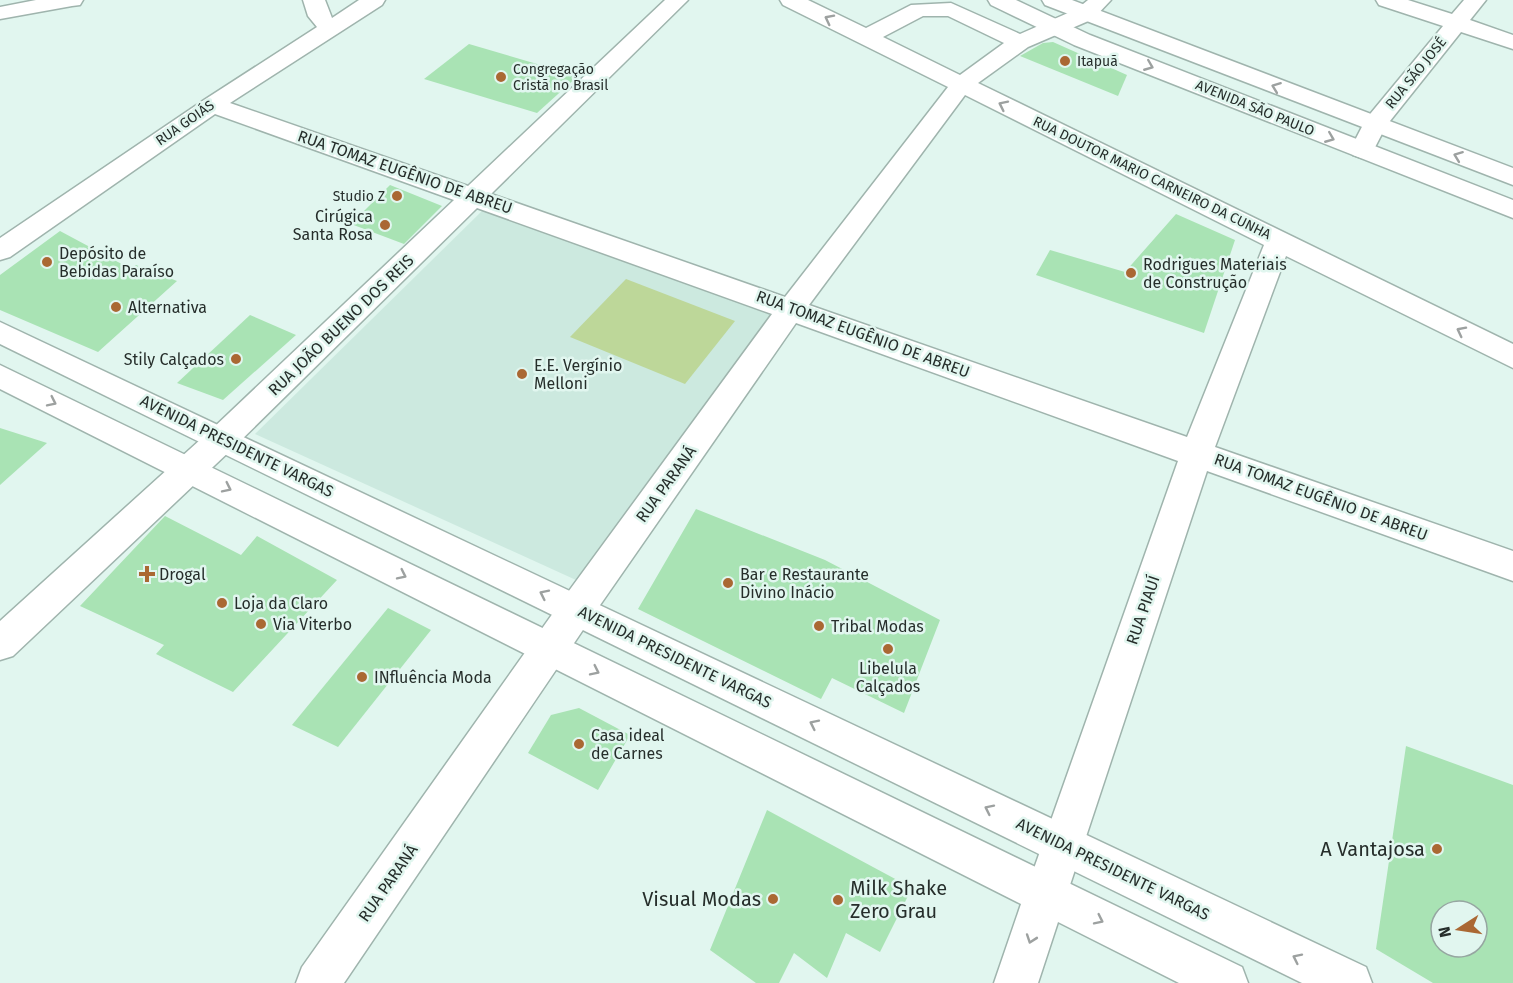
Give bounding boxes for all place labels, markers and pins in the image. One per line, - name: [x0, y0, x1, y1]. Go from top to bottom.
- place label: Itapuã: [1077, 53, 1118, 70]
- marker: Itapuã: [1058, 54, 1072, 68]
- place label: Congregação Cristã no Brasil: [513, 61, 608, 94]
- marker: Congregação Cristã no Brasil: [494, 70, 508, 84]
- place label: Studio Z: [333, 188, 385, 205]
- marker: Studio Z: [390, 189, 404, 203]
- place label: Cirúgica Santa Rosa: [293, 207, 373, 244]
- marker: Cirúgica Santa Rosa: [378, 218, 392, 232]
- place label: Depósito de Bebidas Paraíso: [59, 244, 174, 281]
- marker: Depósito de Bebidas Paraíso: [40, 255, 54, 269]
- place label: Rodrigues Materiais de Construção: [1143, 255, 1287, 293]
- marker: Rodrigues Materiais de Construção: [1124, 266, 1138, 280]
- place label: Alternativa: [128, 298, 207, 317]
- marker: Alternativa: [109, 300, 123, 314]
- place label: Stily Calçados: [124, 350, 224, 370]
- marker: Stily Calçados: [229, 352, 243, 366]
- place label: E.E. Vergínio Melloni: [534, 356, 622, 393]
- marker: E.E. Vergínio Melloni: [515, 367, 529, 381]
- place label: Drogal: [159, 565, 206, 584]
- place label: Bar e Restaurante Divino Inácio: [740, 565, 869, 602]
- marker: Drogal: [140, 567, 154, 581]
- marker: Bar e Restaurante Divino Inácio: [721, 576, 735, 590]
- place label: Loja da Claro: [234, 594, 328, 613]
- marker: Loja da Claro: [215, 596, 229, 610]
- place label: Via Viterbo: [273, 615, 352, 634]
- marker: Via Viterbo: [254, 617, 268, 631]
- place label: Tribal Modas: [831, 617, 924, 636]
- marker: Tribal Modas: [812, 619, 826, 633]
- marker: Libelula Calçados: [881, 642, 895, 656]
- place label: Libelula Calçados: [856, 659, 920, 697]
- place label: INfluência Moda: [374, 668, 492, 687]
- marker: INfluência Moda: [355, 670, 369, 684]
- place label: Casa ideal de Carnes: [591, 726, 665, 763]
- marker: Casa ideal de Carnes: [572, 737, 586, 751]
- place label: A Vantajosa: [1320, 837, 1425, 861]
- marker: A Vantajosa: [1430, 842, 1444, 856]
- place label: Milk Shake Zero Grau: [850, 876, 947, 923]
- place label: Visual Modas: [642, 887, 761, 911]
- marker: Visual Modas: [766, 892, 780, 906]
- marker: Milk Shake Zero Grau: [831, 893, 845, 907]

